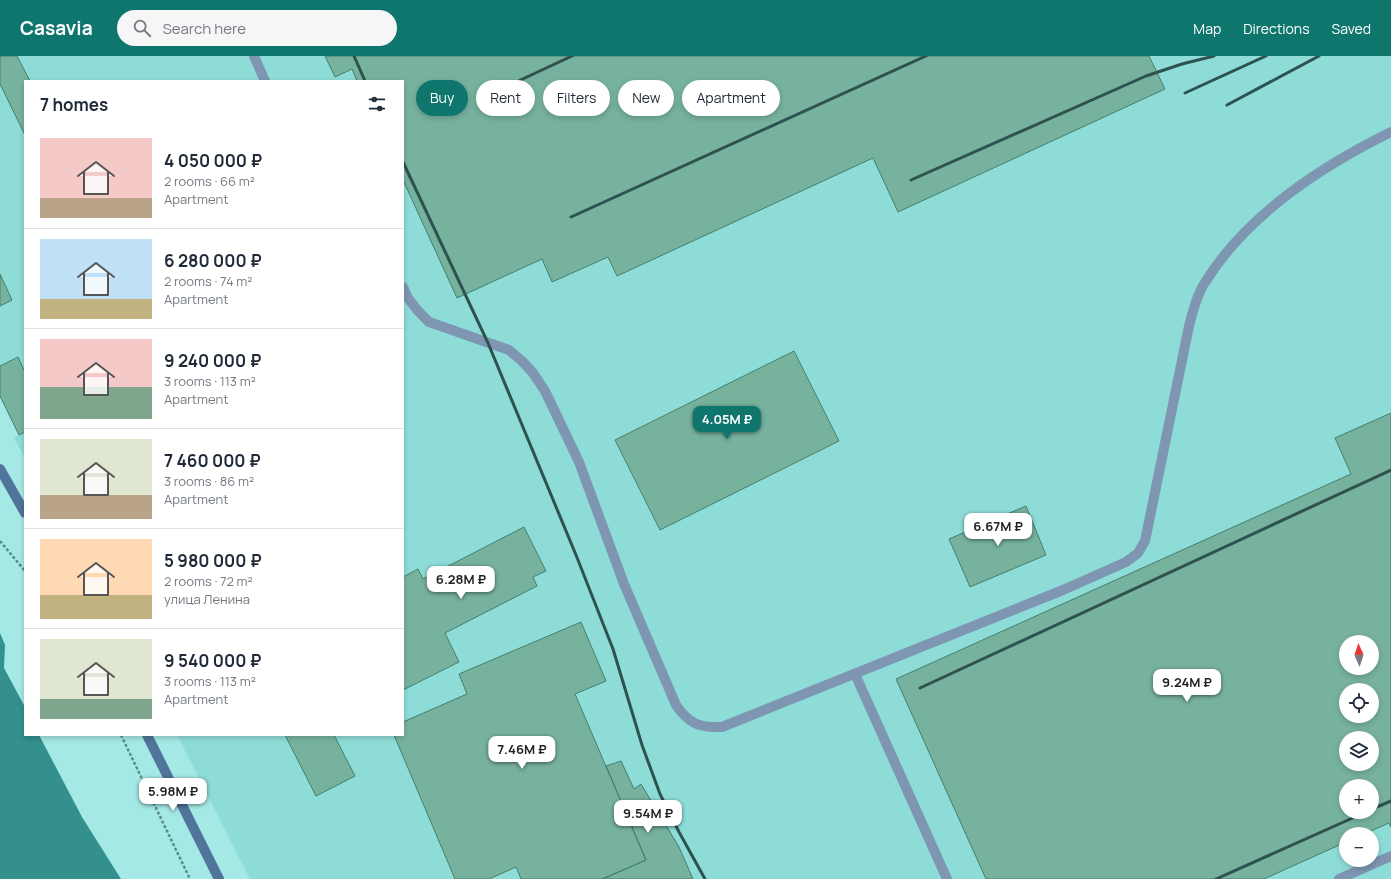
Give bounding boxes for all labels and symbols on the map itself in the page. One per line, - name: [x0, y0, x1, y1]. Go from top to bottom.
- pin: 4.05M ₽: [690, 406, 764, 440]
- pin: 6.67M ₽: [961, 513, 1035, 547]
- pin: 6.28M ₽: [424, 566, 498, 600]
- north arrow: [1339, 635, 1379, 675]
- pin: 9.24M ₽: [1150, 669, 1224, 703]
- pin: 7.46M ₽: [485, 736, 559, 770]
- pin: 5.98M ₽: [136, 778, 210, 812]
- pin: 9.54M ₽: [611, 800, 685, 834]

